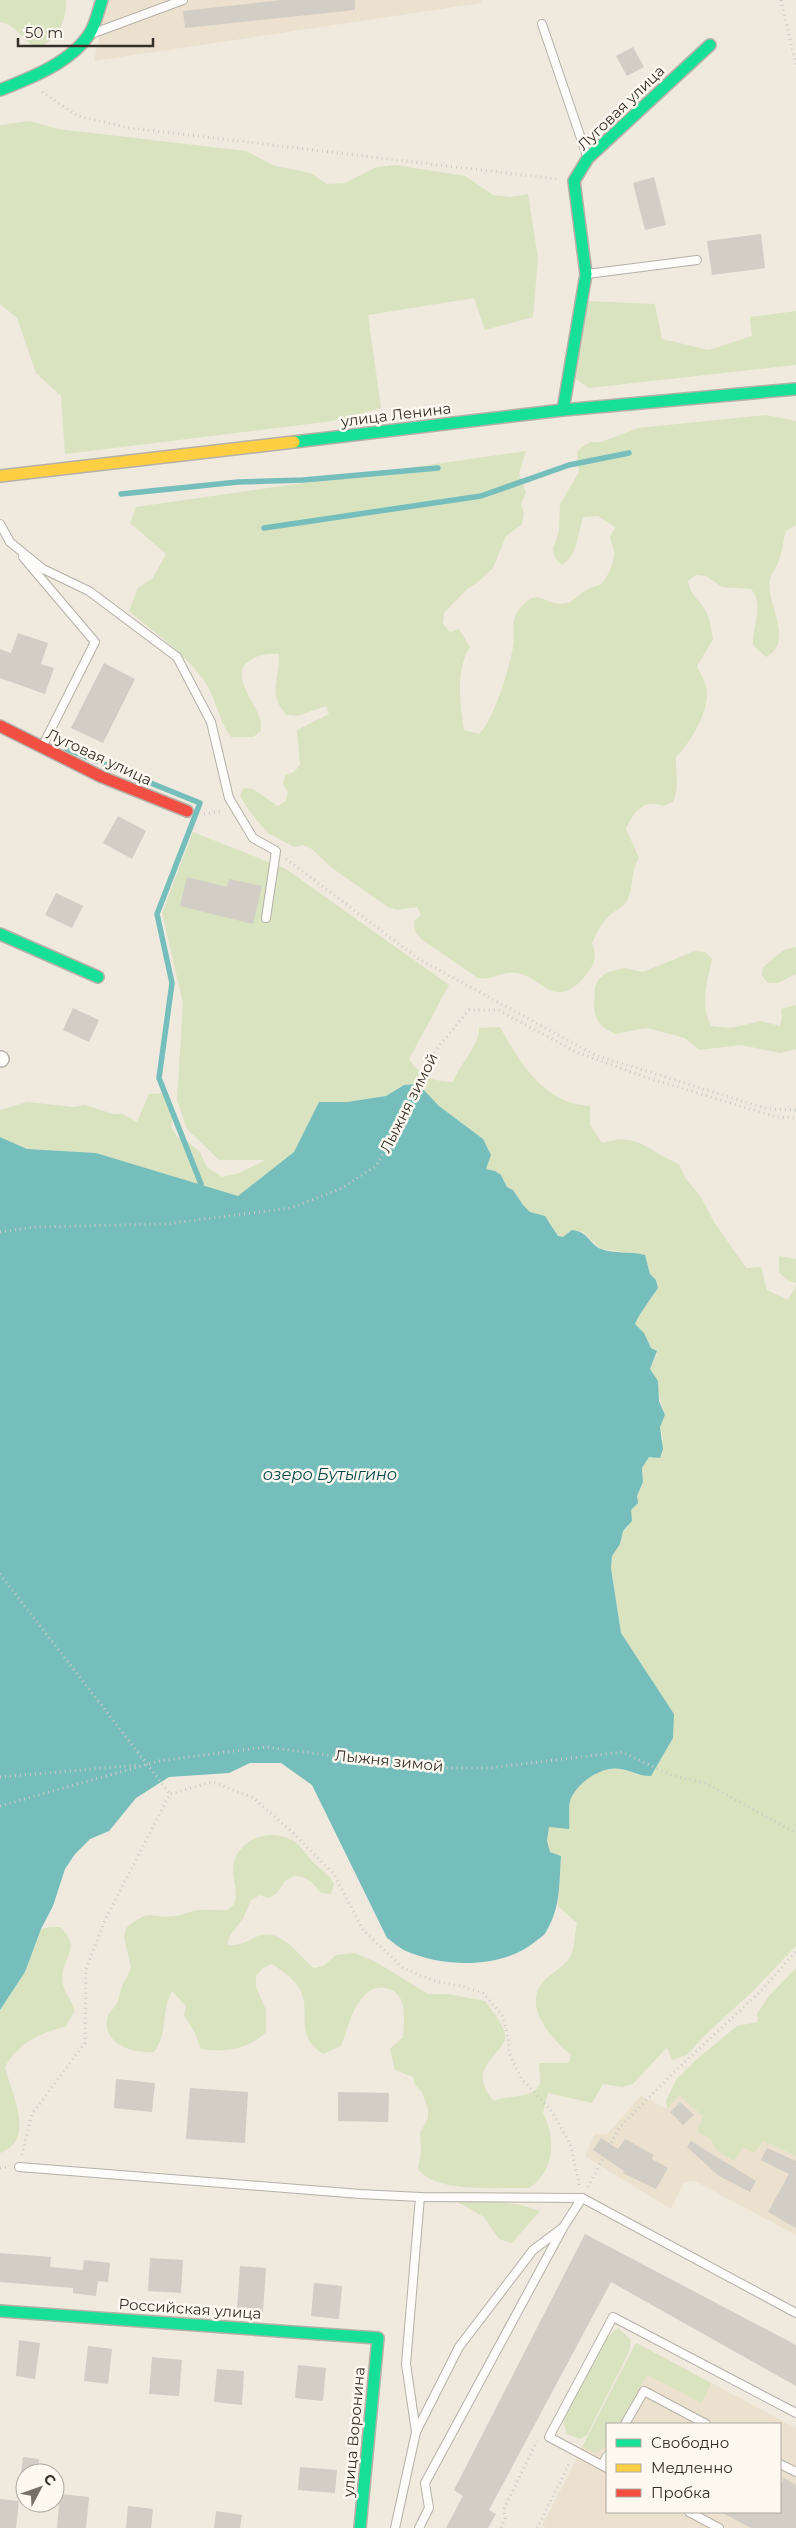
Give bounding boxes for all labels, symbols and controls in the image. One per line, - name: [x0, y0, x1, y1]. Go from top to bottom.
- scale bar: [18, 15, 152, 47]
- text: 50 m: [25, 23, 63, 42]
- street label: Луговая улица: [573, 61, 668, 154]
- street label: улица Ленина: [339, 398, 452, 431]
- street label: Луговая улица: [43, 724, 155, 789]
- street label: Лыжня зимой: [375, 1050, 442, 1156]
- water label: озеро Бутыгино: [263, 1465, 397, 1484]
- street label: Лыжня зимой: [334, 1745, 444, 1776]
- street label: Российская улица: [118, 2294, 262, 2323]
- street label: улица Воронина: [338, 2366, 369, 2499]
- legend: [606, 2423, 781, 2513]
- text: Свободно: [651, 2433, 729, 2452]
- text: Медленно: [651, 2458, 733, 2477]
- north arrow: [15, 2463, 65, 2513]
- text: С: [40, 2470, 60, 2489]
- text: Пробка: [651, 2483, 710, 2502]

